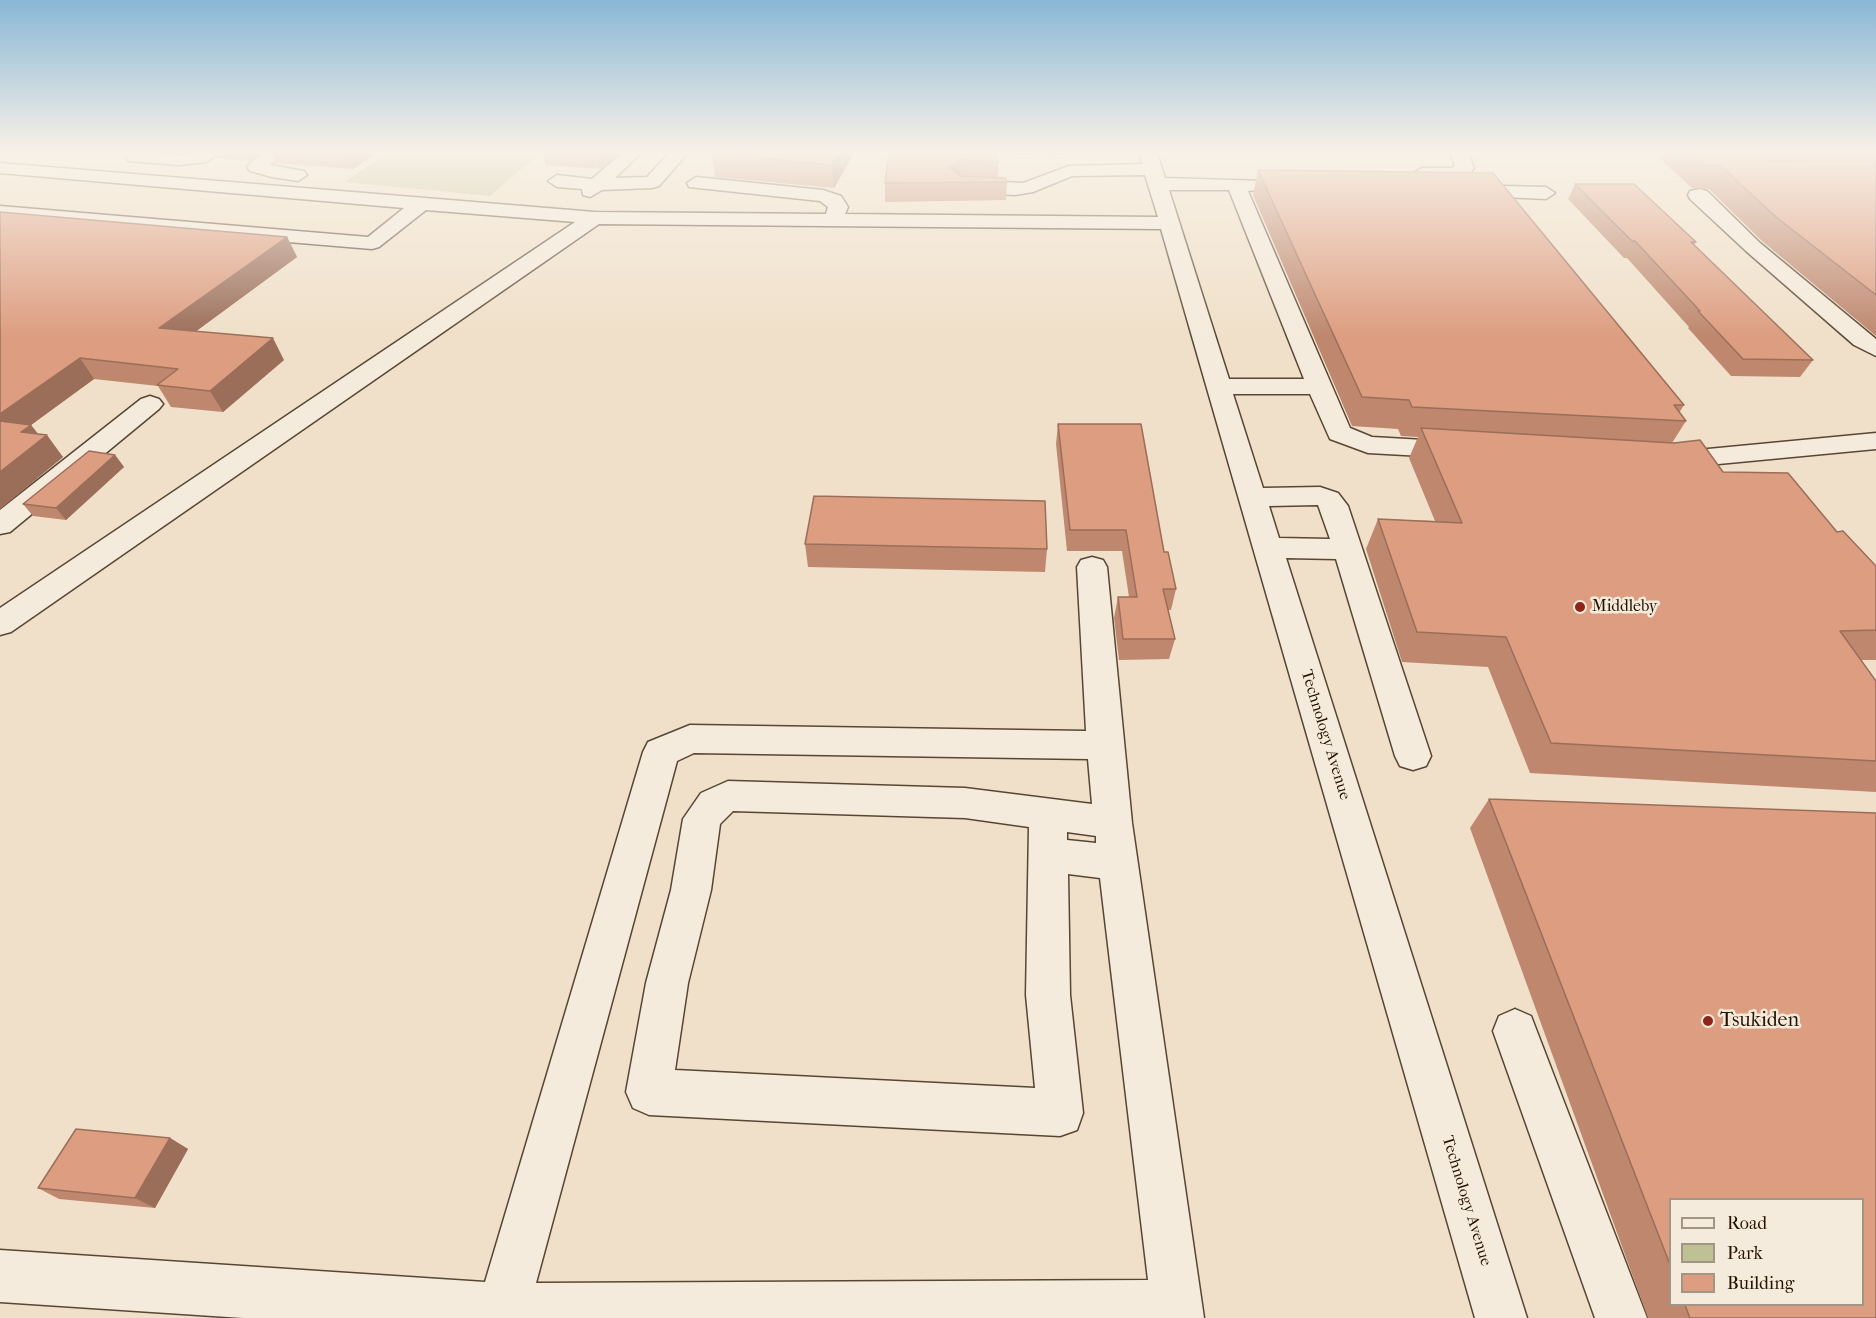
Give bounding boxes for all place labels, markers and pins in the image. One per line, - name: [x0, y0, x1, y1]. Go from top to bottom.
- place label: Middleby: [1592, 597, 1657, 617]
- marker: Middleby: [1573, 600, 1587, 614]
- place label: Tsukiden: [1720, 1009, 1799, 1033]
- marker: Tsukiden: [1701, 1014, 1715, 1028]

